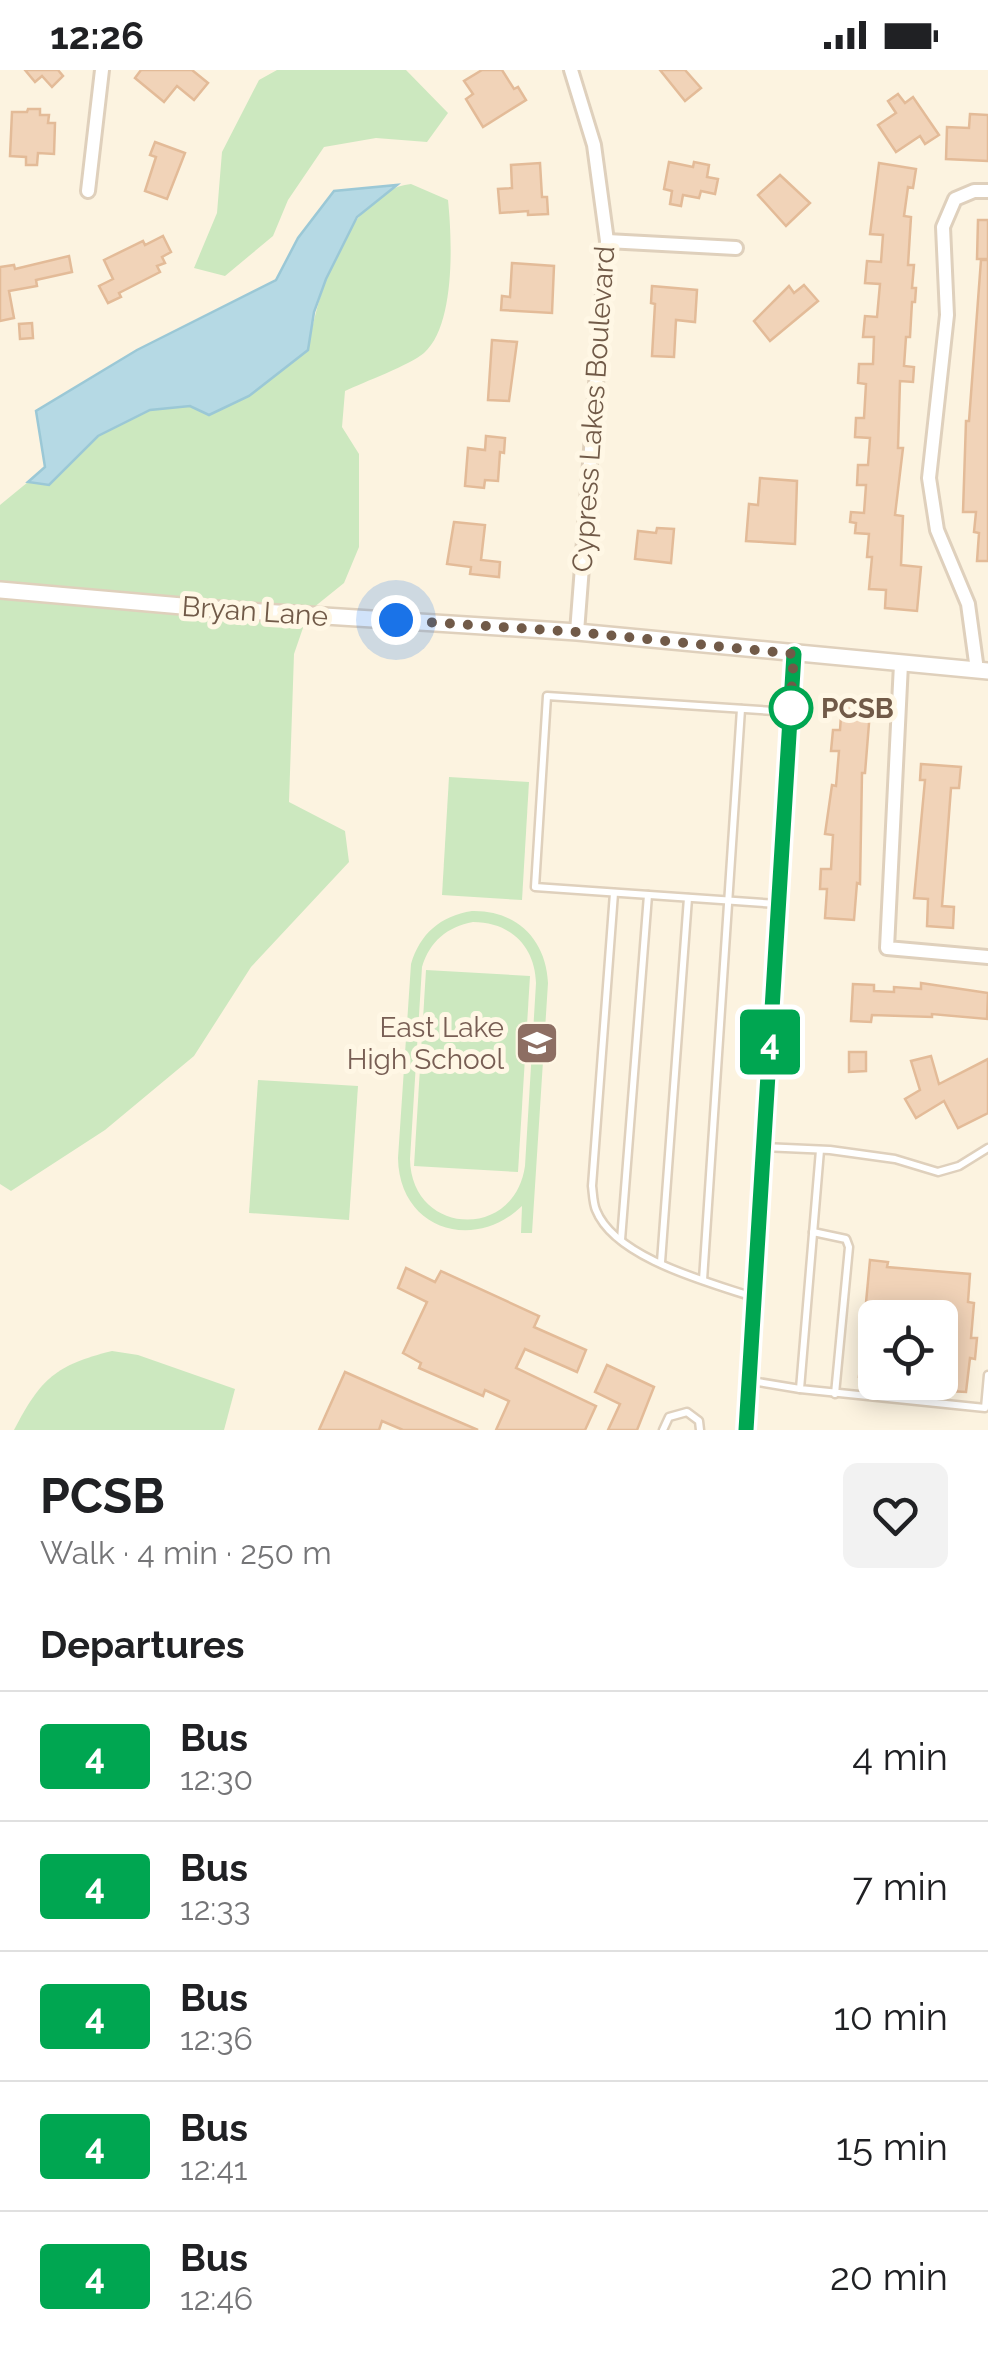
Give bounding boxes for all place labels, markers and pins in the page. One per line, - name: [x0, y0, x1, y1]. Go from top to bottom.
- marker: PCSB: [770, 687, 812, 729]
- place label: PCSB: [821, 692, 894, 725]
- place label: East Lake High School: [347, 1011, 504, 1076]
- school or university icon: East Lake High School: [514, 1020, 560, 1066]

